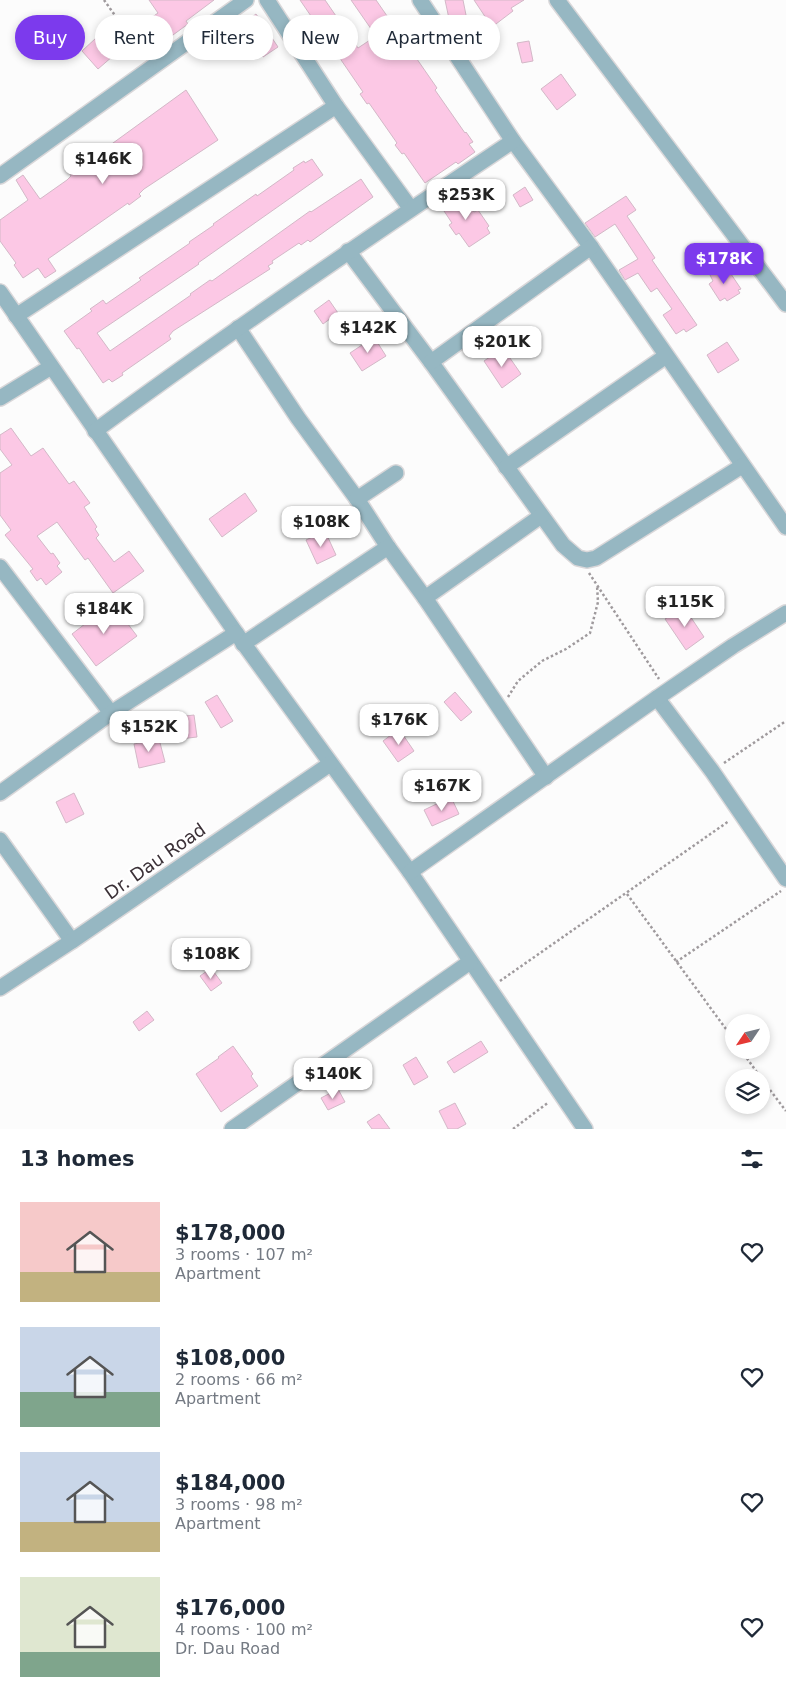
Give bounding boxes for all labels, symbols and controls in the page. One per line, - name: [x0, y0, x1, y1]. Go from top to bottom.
- chip: Buy: [15, 15, 85, 60]
- chip: Rent: [95, 15, 173, 60]
- chip: Filters: [183, 15, 273, 60]
- chip: New: [283, 15, 358, 60]
- chip: Apartment: [368, 15, 500, 60]
- pin: $146K: [68, 142, 138, 185]
- text: $146K: [75, 149, 131, 168]
- pin: $253K: [431, 178, 501, 221]
- text: $253K: [438, 185, 494, 204]
- pin: $178K: [689, 242, 759, 285]
- text: $178K: [696, 249, 752, 268]
- pin: $142K: [333, 312, 403, 354]
- text: $142K: [340, 318, 396, 337]
- pin: $201K: [467, 326, 537, 368]
- text: $201K: [474, 332, 530, 351]
- pin: $108K: [286, 506, 356, 548]
- text: $108K: [293, 512, 349, 531]
- pin: $115K: [650, 586, 720, 628]
- pin: $184K: [69, 592, 139, 635]
- text: $115K: [657, 592, 713, 611]
- text: $184K: [76, 599, 132, 618]
- pin: $176K: [364, 704, 434, 746]
- pin: $152K: [114, 710, 184, 753]
- text: $176K: [371, 710, 427, 729]
- text: $152K: [121, 717, 177, 736]
- pin: $167K: [407, 770, 477, 812]
- text: $167K: [414, 776, 470, 795]
- street label: Dr. Dau Road: [101, 818, 209, 904]
- pin: $108K: [176, 938, 246, 980]
- text: $108K: [183, 944, 239, 963]
- north arrow: [725, 1014, 770, 1059]
- map controls: [725, 1014, 770, 1114]
- pin: $140K: [298, 1058, 368, 1100]
- text: $140K: [305, 1064, 361, 1083]
- button: layers: [725, 1069, 770, 1114]
- icon: filters: [738, 1145, 766, 1173]
- text: 13 homes: [20, 1147, 135, 1171]
- text: $178,000: [175, 1221, 285, 1245]
- icon: home: [60, 1222, 120, 1282]
- icon: heart: [738, 1238, 766, 1266]
- text: 3 rooms · 107 m²: [175, 1245, 313, 1264]
- text: Apartment: [175, 1264, 261, 1283]
- text: $108,000: [175, 1346, 285, 1370]
- icon: home: [60, 1347, 120, 1407]
- icon: heart: [738, 1363, 766, 1391]
- text: 2 rooms · 66 m²: [175, 1370, 303, 1389]
- text: Apartment: [175, 1389, 261, 1408]
- text: $184,000: [175, 1471, 285, 1495]
- icon: home: [60, 1472, 120, 1532]
- icon: heart: [738, 1488, 766, 1516]
- text: 3 rooms · 98 m²: [175, 1495, 303, 1514]
- text: Apartment: [175, 1514, 261, 1533]
- text: $176,000: [175, 1596, 285, 1620]
- icon: home: [60, 1597, 120, 1657]
- icon: heart: [738, 1613, 766, 1641]
- text: 4 rooms · 100 m²: [175, 1620, 313, 1639]
- text: Dr. Dau Road: [175, 1639, 280, 1658]

